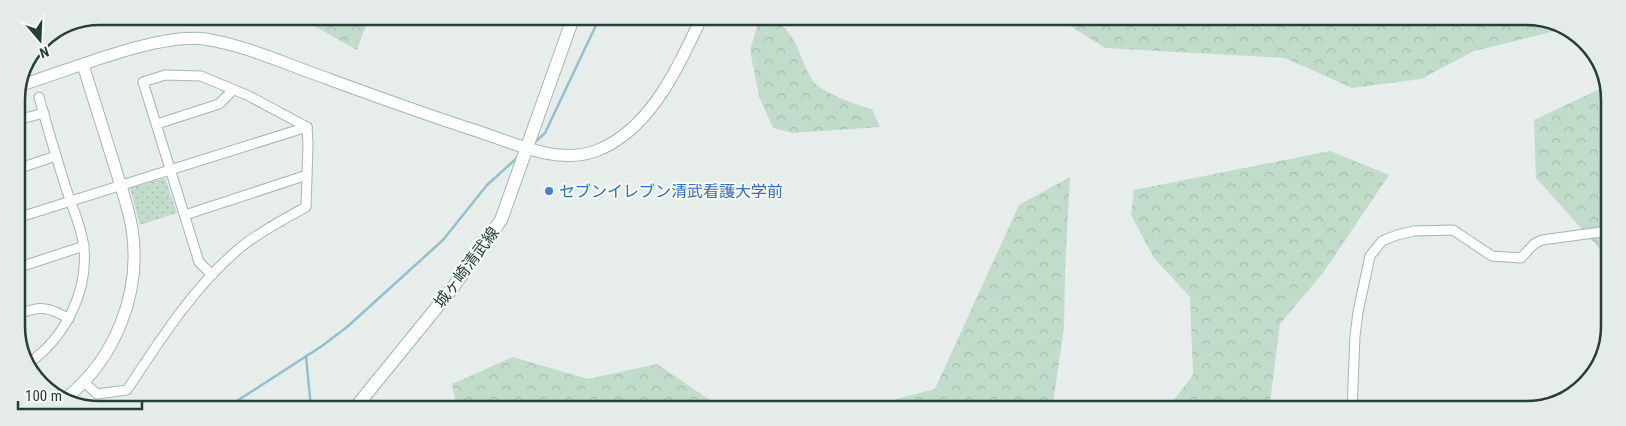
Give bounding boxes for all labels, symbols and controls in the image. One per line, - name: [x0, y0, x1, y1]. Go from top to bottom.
- north arrow: [15, 15, 65, 65]
- text: N: [38, 43, 51, 61]
- place label: セブンイレブン清武看護大学前: [559, 182, 783, 201]
- marker: セブンイレブン清武看護大学前: [543, 185, 555, 197]
- street label: 城ヶ崎清武線: [430, 223, 503, 311]
- scale bar: [18, 378, 141, 410]
- text: 100 m: [25, 387, 62, 405]

